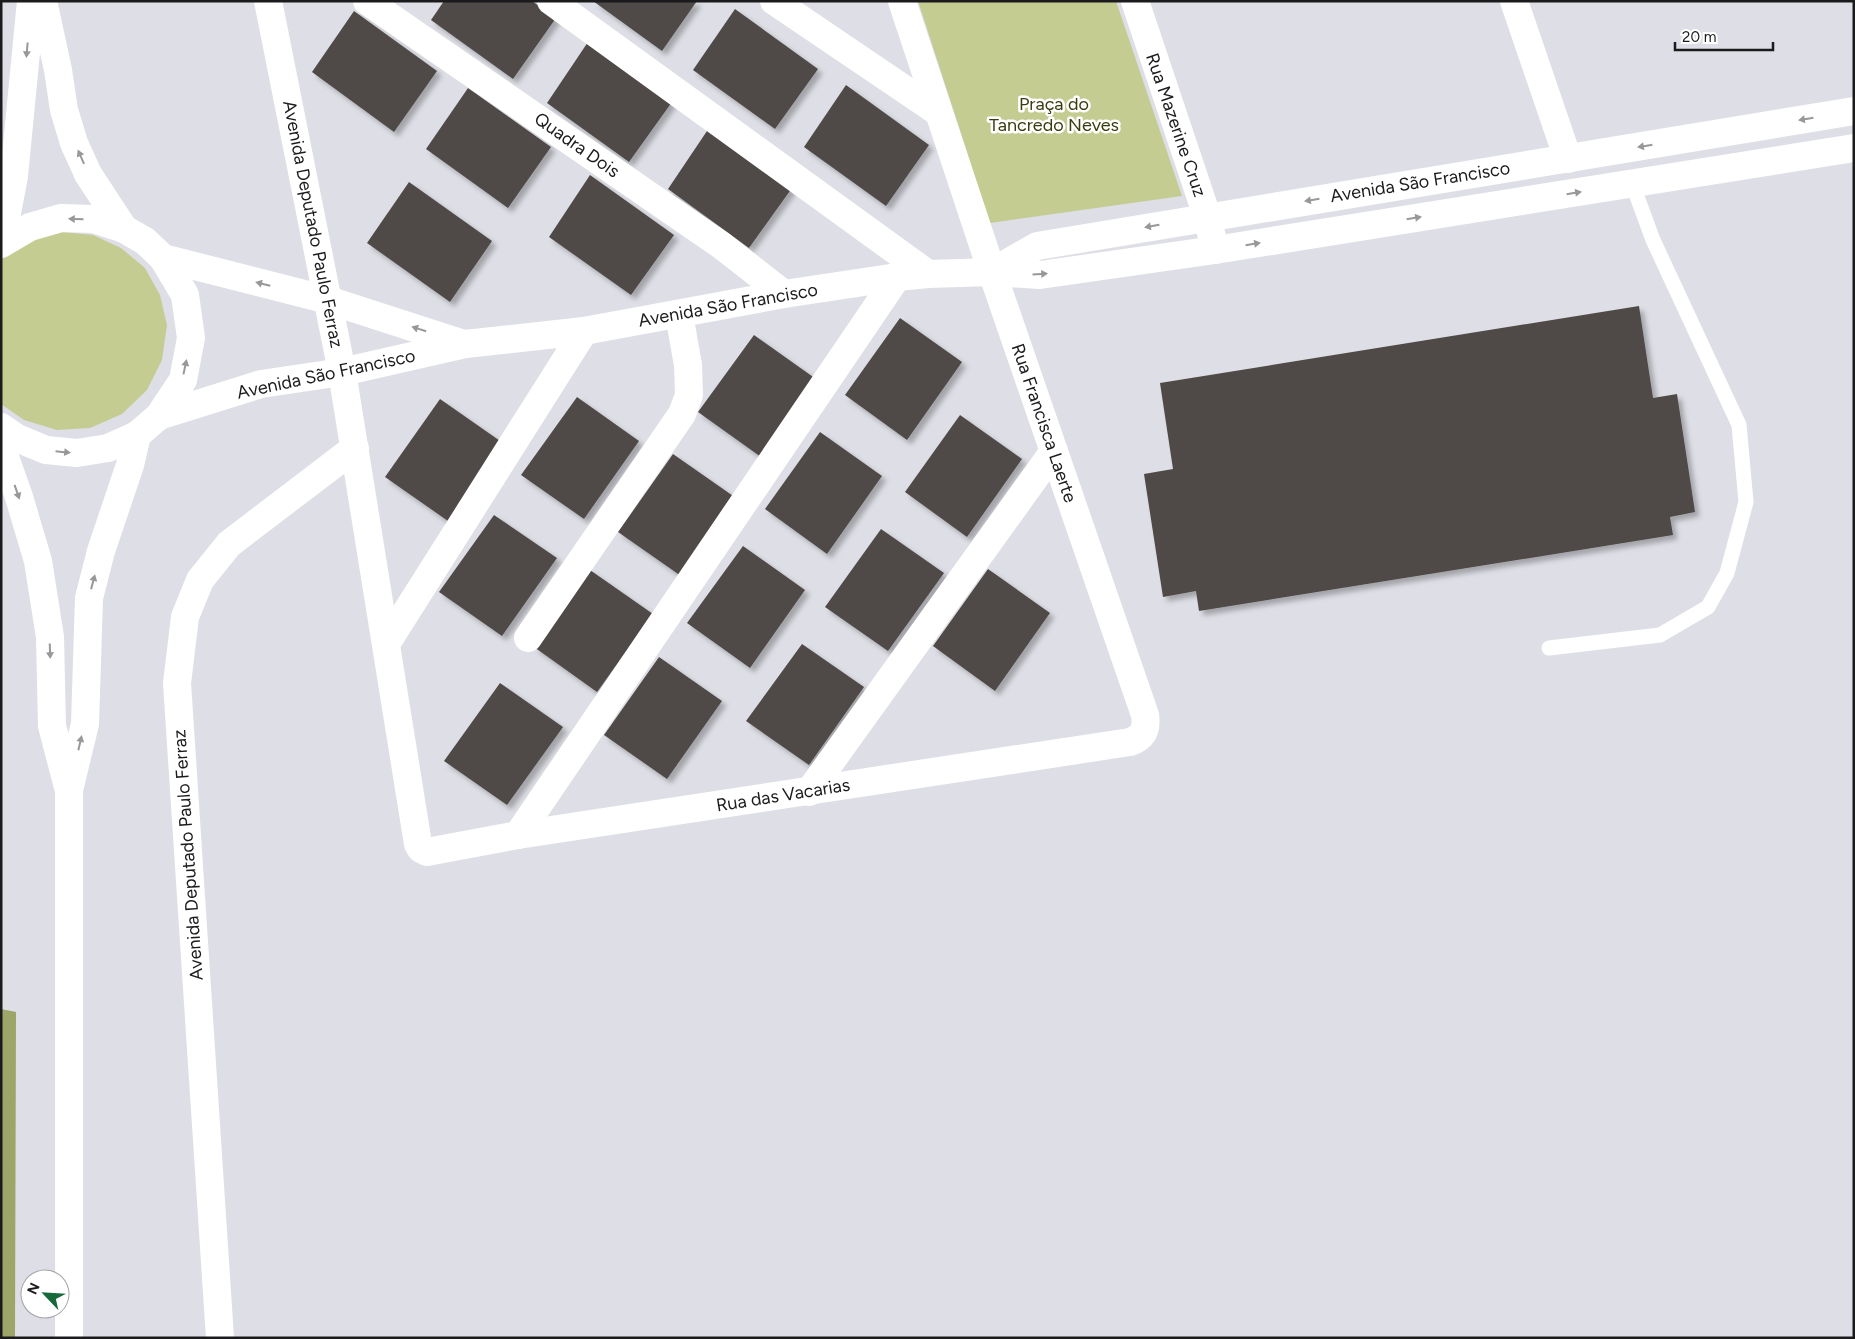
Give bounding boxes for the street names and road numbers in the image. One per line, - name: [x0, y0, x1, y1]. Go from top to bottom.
- street label: Rua Mazerine Cruz: [1141, 50, 1211, 200]
- street label: Avenida Deputado Paulo Ferraz: [278, 98, 348, 350]
- street label: Quadra Dois: [530, 108, 624, 182]
- street label: Avenida São Francisco: [1328, 157, 1512, 207]
- street label: Avenida São Francisco: [637, 278, 819, 332]
- street label: Rua Francisca Laerte: [1006, 341, 1082, 505]
- street label: Avenida São Francisco: [235, 344, 417, 404]
- street label: Avenida Deputado Paulo Ferraz: [168, 729, 208, 981]
- street label: Rua das Vacarias: [715, 774, 851, 816]

